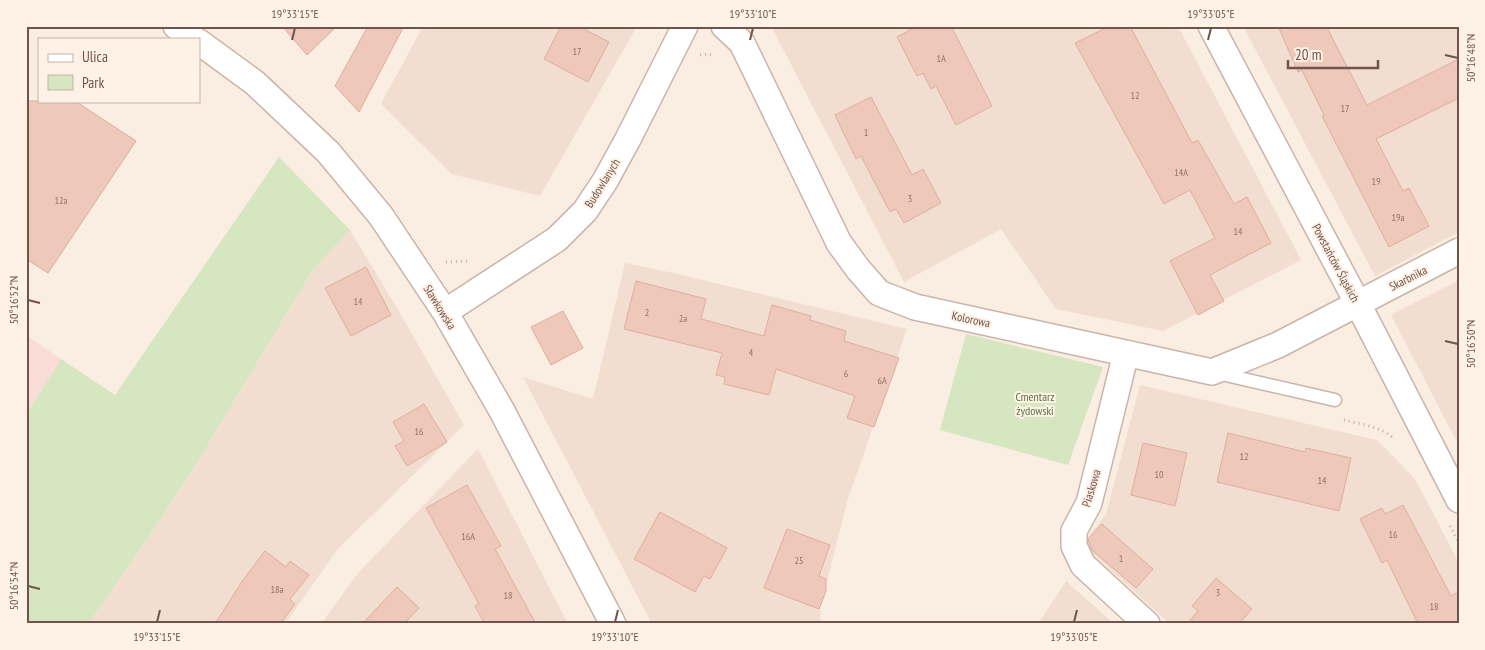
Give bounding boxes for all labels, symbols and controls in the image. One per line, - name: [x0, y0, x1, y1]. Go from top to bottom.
- text: 19°33'15"E: [271, 6, 319, 21]
- text: 19°33'10"E: [729, 6, 777, 21]
- text: 19°33'05"E: [1187, 6, 1235, 21]
- text: 50°16'48"N: [1463, 34, 1478, 82]
- legend: [38, 38, 200, 102]
- scale bar: [1288, 38, 1378, 70]
- house number: 17: [573, 45, 582, 58]
- text: 20 m: [1295, 45, 1321, 64]
- text: Ulica: [82, 47, 108, 66]
- house number: 1A: [936, 52, 946, 65]
- text: Park: [82, 73, 104, 92]
- house number: 12: [1131, 89, 1140, 102]
- house number: 17: [1341, 102, 1350, 115]
- house number: 1: [864, 126, 868, 139]
- street label: Budowlanych: [581, 156, 623, 210]
- house number: 14A: [1174, 166, 1188, 179]
- house number: 19: [1372, 175, 1381, 188]
- house number: 3: [908, 192, 912, 205]
- house number: 12a: [55, 194, 68, 207]
- house number: 19a: [1392, 211, 1405, 224]
- street label: Powstańców Śląskich: [1309, 221, 1363, 305]
- house number: 14: [1234, 225, 1243, 238]
- street label: Skarbnika: [1387, 262, 1430, 294]
- text: 50°16'52"N: [6, 276, 21, 324]
- street label: Sławkowska: [420, 282, 460, 332]
- house number: 14: [354, 295, 363, 308]
- house number: 2: [645, 306, 649, 319]
- street label: Kolorowa: [950, 308, 992, 330]
- house number: 2a: [679, 312, 687, 325]
- text: 50°16'50"N: [1463, 320, 1478, 368]
- house number: 4: [749, 346, 754, 359]
- house number: 6: [844, 367, 849, 380]
- house number: 6A: [877, 374, 887, 387]
- park label: Cmentarz żydowski: [1015, 389, 1055, 418]
- house number: 16: [415, 425, 424, 438]
- house number: 12: [1240, 450, 1249, 463]
- street label: Piaskowa: [1078, 467, 1104, 509]
- house number: 10: [1155, 468, 1164, 481]
- house number: 14: [1318, 474, 1327, 487]
- house number: 16: [1389, 528, 1398, 541]
- house number: 16A: [461, 530, 475, 543]
- house number: 1: [1119, 552, 1123, 565]
- house number: 25: [795, 554, 804, 567]
- text: 50°16'54"N: [6, 562, 21, 610]
- house number: 18a: [271, 583, 284, 596]
- house number: 3: [1216, 586, 1220, 599]
- house number: 18: [504, 589, 513, 602]
- house number: 18: [1430, 600, 1439, 613]
- text: 19°33'15"E: [133, 629, 181, 644]
- text: 19°33'10"E: [591, 629, 639, 644]
- text: 19°33'05"E: [1050, 629, 1098, 644]

